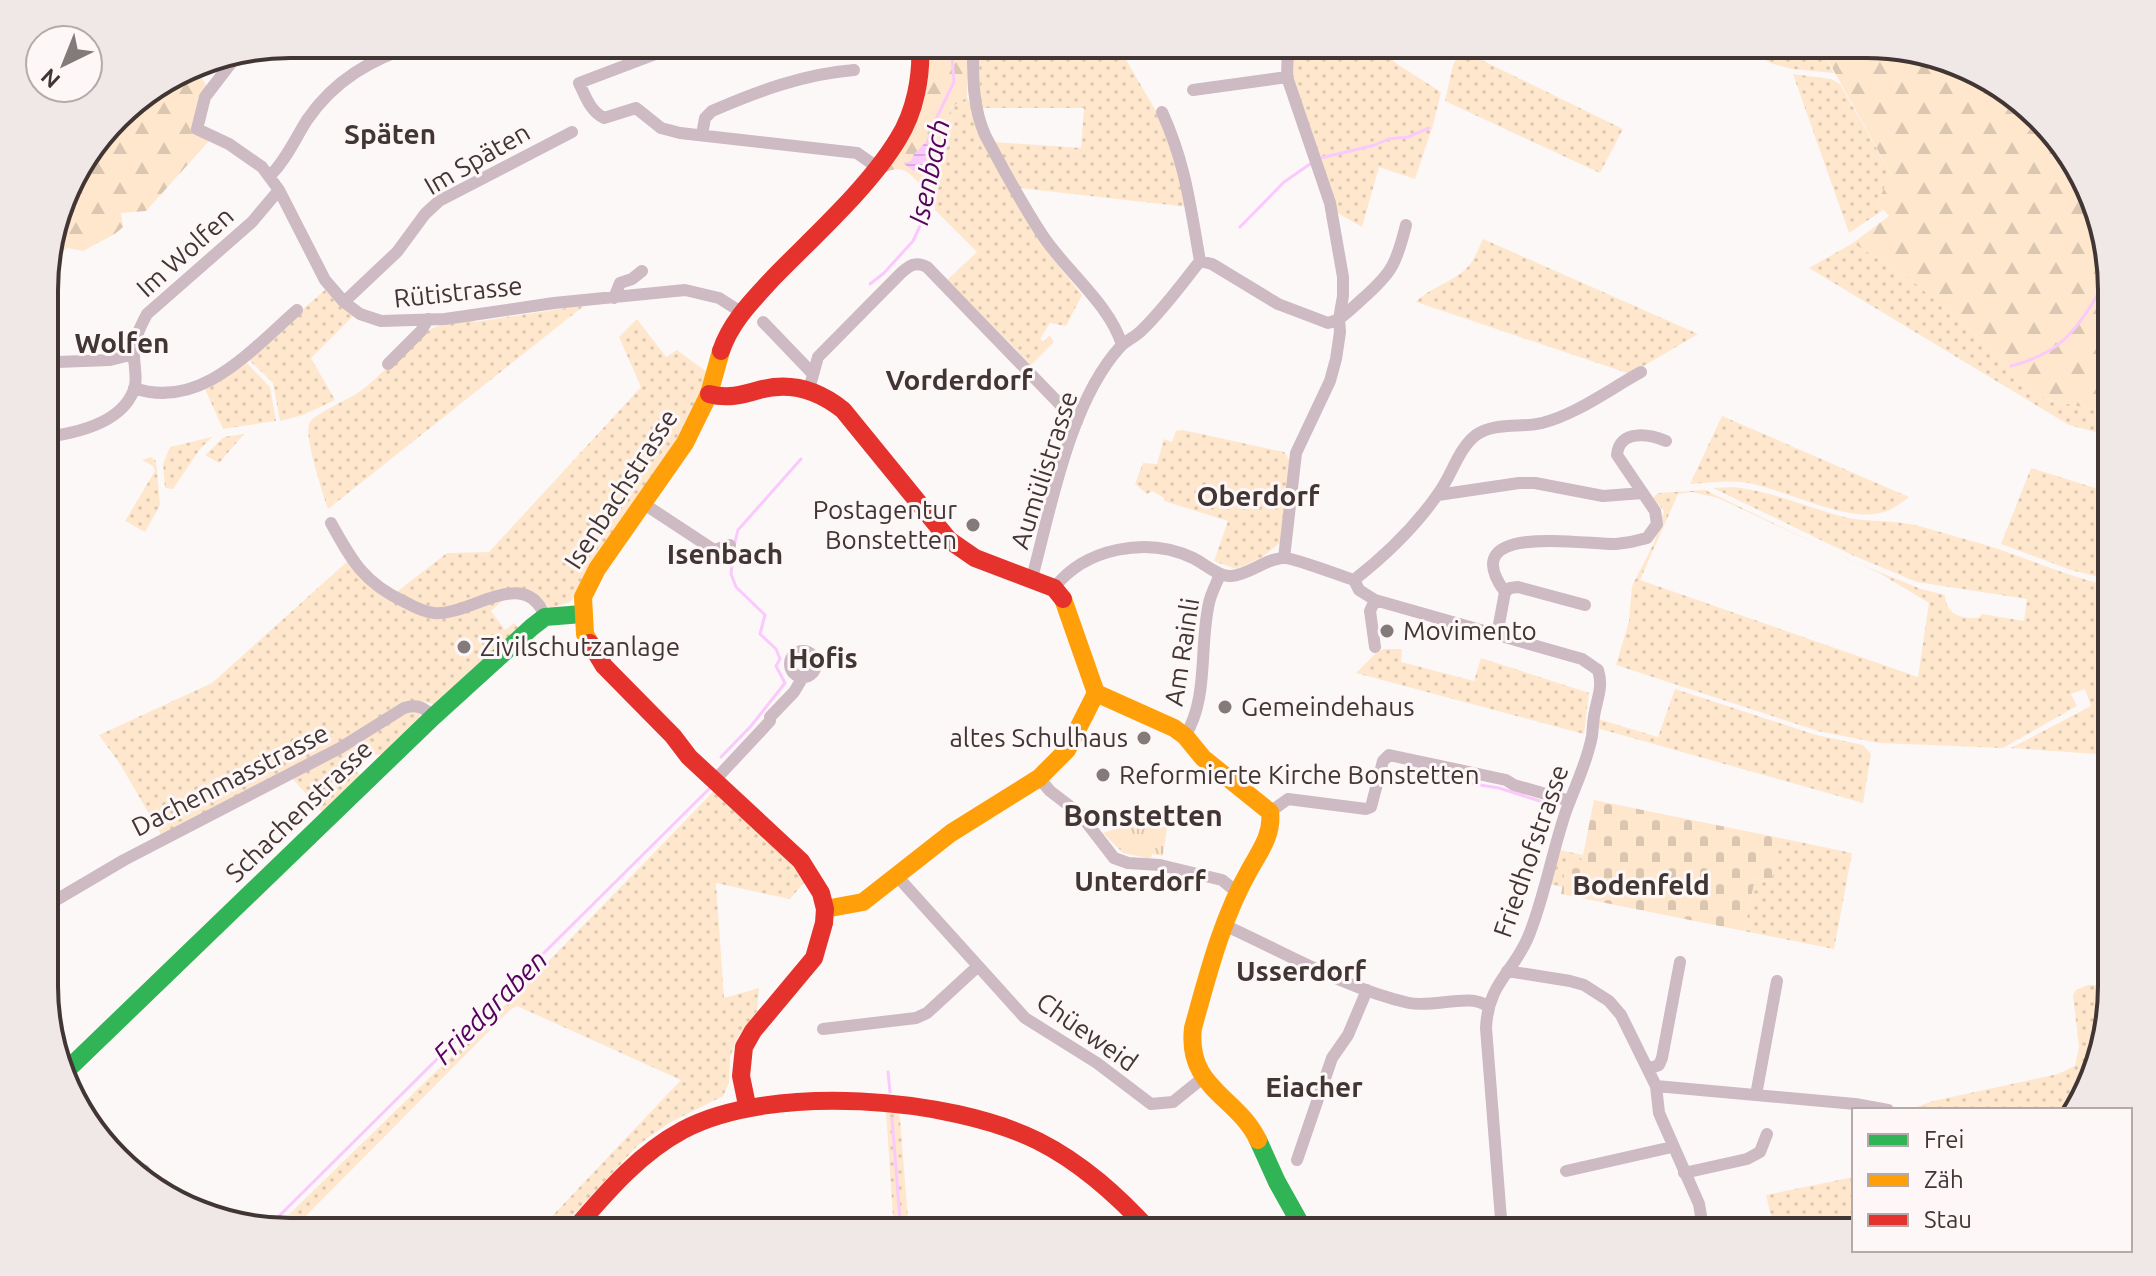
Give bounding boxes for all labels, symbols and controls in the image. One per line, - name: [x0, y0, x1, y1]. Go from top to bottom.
- north arrow: [24, 24, 104, 104]
- text: N: [35, 64, 65, 94]
- water label: Isenbach: [902, 116, 955, 228]
- street label: Im Späten: [419, 117, 535, 200]
- district label: Späten: [344, 118, 436, 149]
- street label: Im Wolfen: [130, 201, 239, 302]
- street label: Rütistrasse: [392, 270, 524, 313]
- district label: Wolfen: [75, 327, 169, 358]
- district label: Vorderdorf: [885, 364, 1033, 395]
- street label: Aumülistrasse: [1004, 387, 1083, 552]
- street label: Isenbachstrasse: [558, 404, 683, 574]
- district label: Oberdorf: [1197, 480, 1320, 511]
- place label: Postagentur Bonstetten: [813, 495, 957, 554]
- marker: Postagentur Bonstetten: [964, 516, 982, 534]
- district label: Isenbach: [667, 538, 783, 569]
- street label: Am Rainli: [1159, 596, 1204, 708]
- place label: Movimento: [1403, 616, 1537, 645]
- marker: Movimento: [1378, 622, 1396, 640]
- place label: Zivilschutzanlage: [480, 632, 680, 661]
- marker: Zivilschutzanlage: [455, 638, 473, 656]
- district label: Hofis: [788, 642, 858, 673]
- place label: Gemeindehaus: [1241, 692, 1414, 721]
- marker: Gemeindehaus: [1216, 698, 1234, 716]
- street label: Dachenmasstrasse: [127, 717, 333, 842]
- place label: altes Schulhaus: [950, 723, 1128, 752]
- marker: altes Schulhaus: [1135, 729, 1153, 747]
- street label: Schachenstrasse: [220, 734, 378, 888]
- place label: Reformierte Kirche Bonstetten: [1119, 760, 1480, 789]
- street label: Friedhofstrasse: [1487, 761, 1574, 941]
- marker: Reformierte Kirche Bonstetten: [1094, 766, 1112, 784]
- district label: Bonstetten: [1063, 798, 1223, 832]
- district label: Unterdorf: [1074, 865, 1206, 896]
- district label: Bodenfeld: [1572, 869, 1710, 900]
- water label: Friedgraben: [426, 943, 553, 1070]
- district label: Usserdorf: [1236, 955, 1367, 986]
- street label: Chüeweid: [1031, 986, 1143, 1077]
- district label: Eiacher: [1265, 1071, 1363, 1102]
- legend: [1852, 1108, 2132, 1252]
- text: Frei: [1924, 1126, 1964, 1153]
- text: Zäh: [1924, 1166, 1964, 1193]
- text: Stau: [1924, 1206, 1972, 1233]

